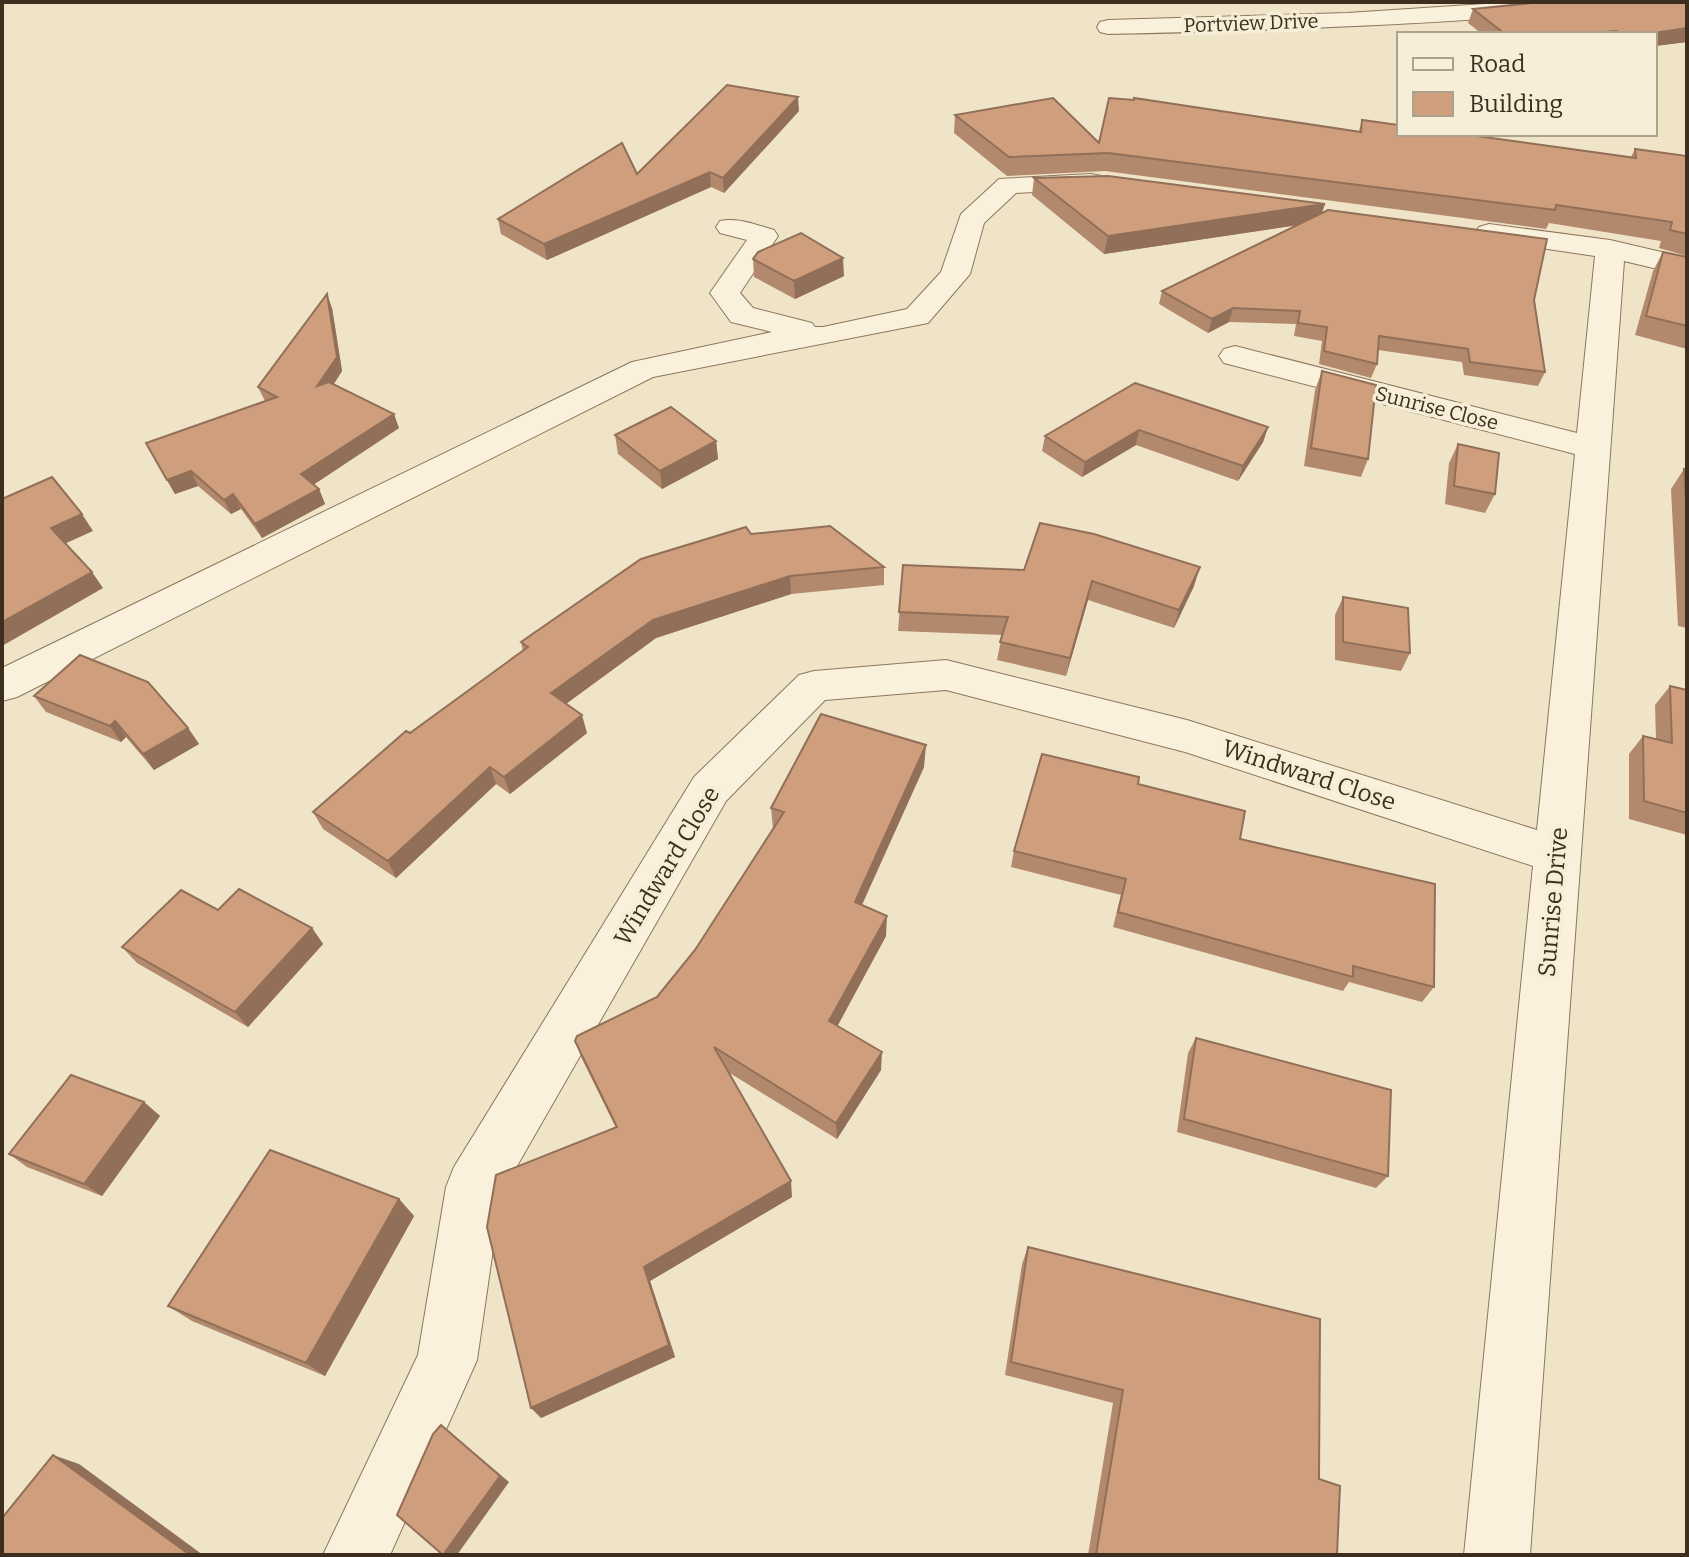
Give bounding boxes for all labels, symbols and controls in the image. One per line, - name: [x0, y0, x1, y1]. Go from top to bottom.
- street label: Portview Drive: [1183, 9, 1319, 37]
- legend: [1397, 32, 1657, 136]
- text: Road: [1469, 50, 1525, 78]
- text: Building: [1469, 90, 1563, 118]
- street label: Sunrise Close: [1373, 381, 1501, 435]
- street label: Windward Close: [1219, 734, 1399, 816]
- street label: Windward Close: [608, 781, 726, 951]
- street label: Sunrise Drive: [1533, 826, 1573, 978]

